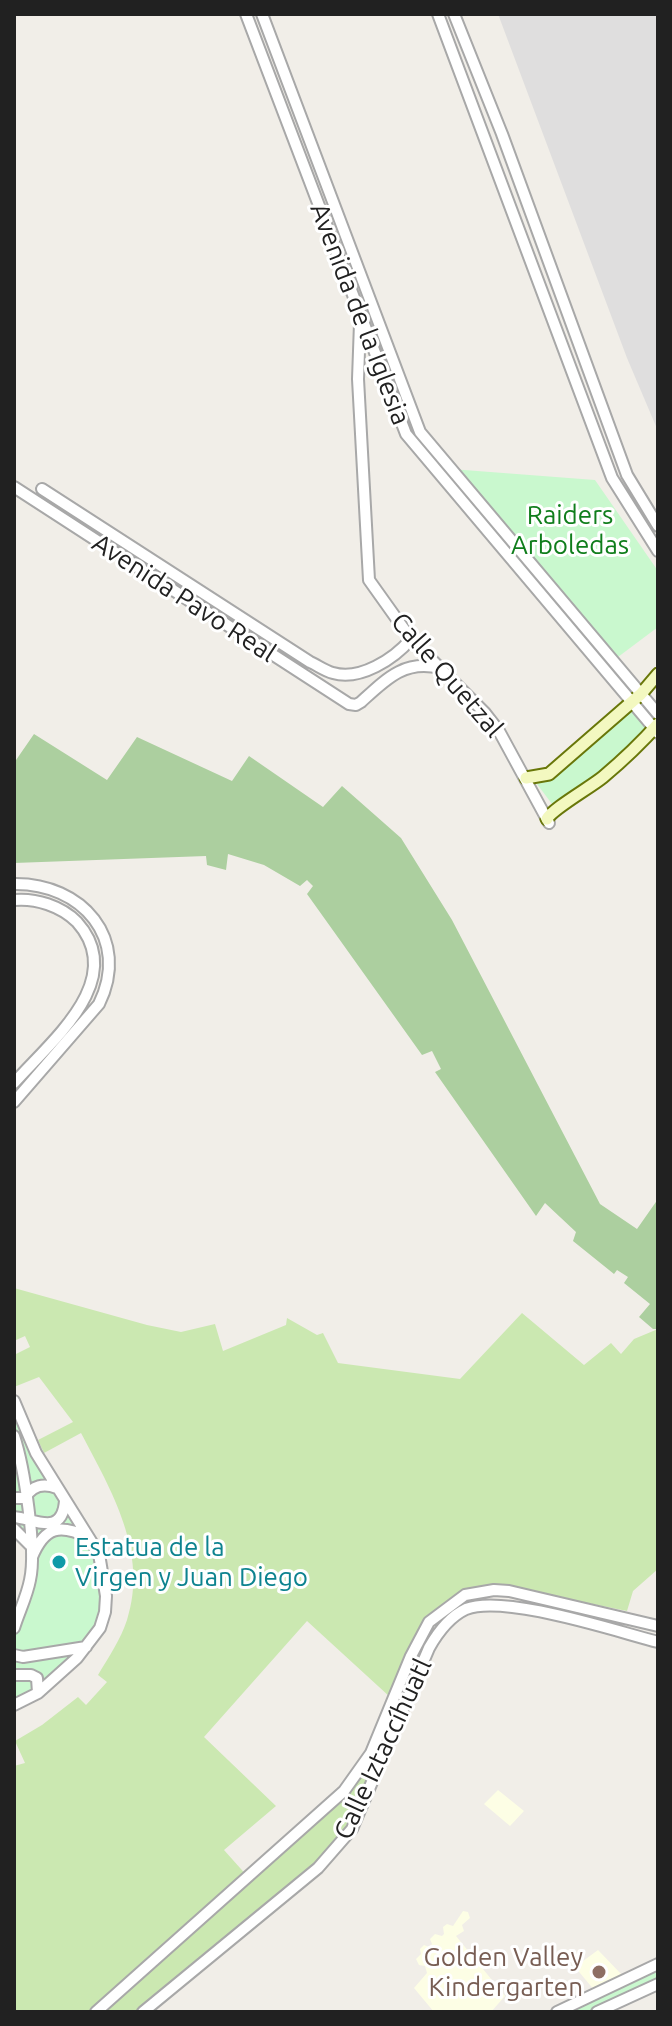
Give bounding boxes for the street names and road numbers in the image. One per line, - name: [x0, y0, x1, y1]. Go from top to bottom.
- street label: Avenida de la Iglesia: [303, 199, 417, 429]
- street label: Avenida Pavo Real: [86, 527, 282, 669]
- street label: Calle Quetzal: [384, 606, 510, 744]
- street label: Calle Iztaccíhuatl: [327, 1654, 439, 1844]

